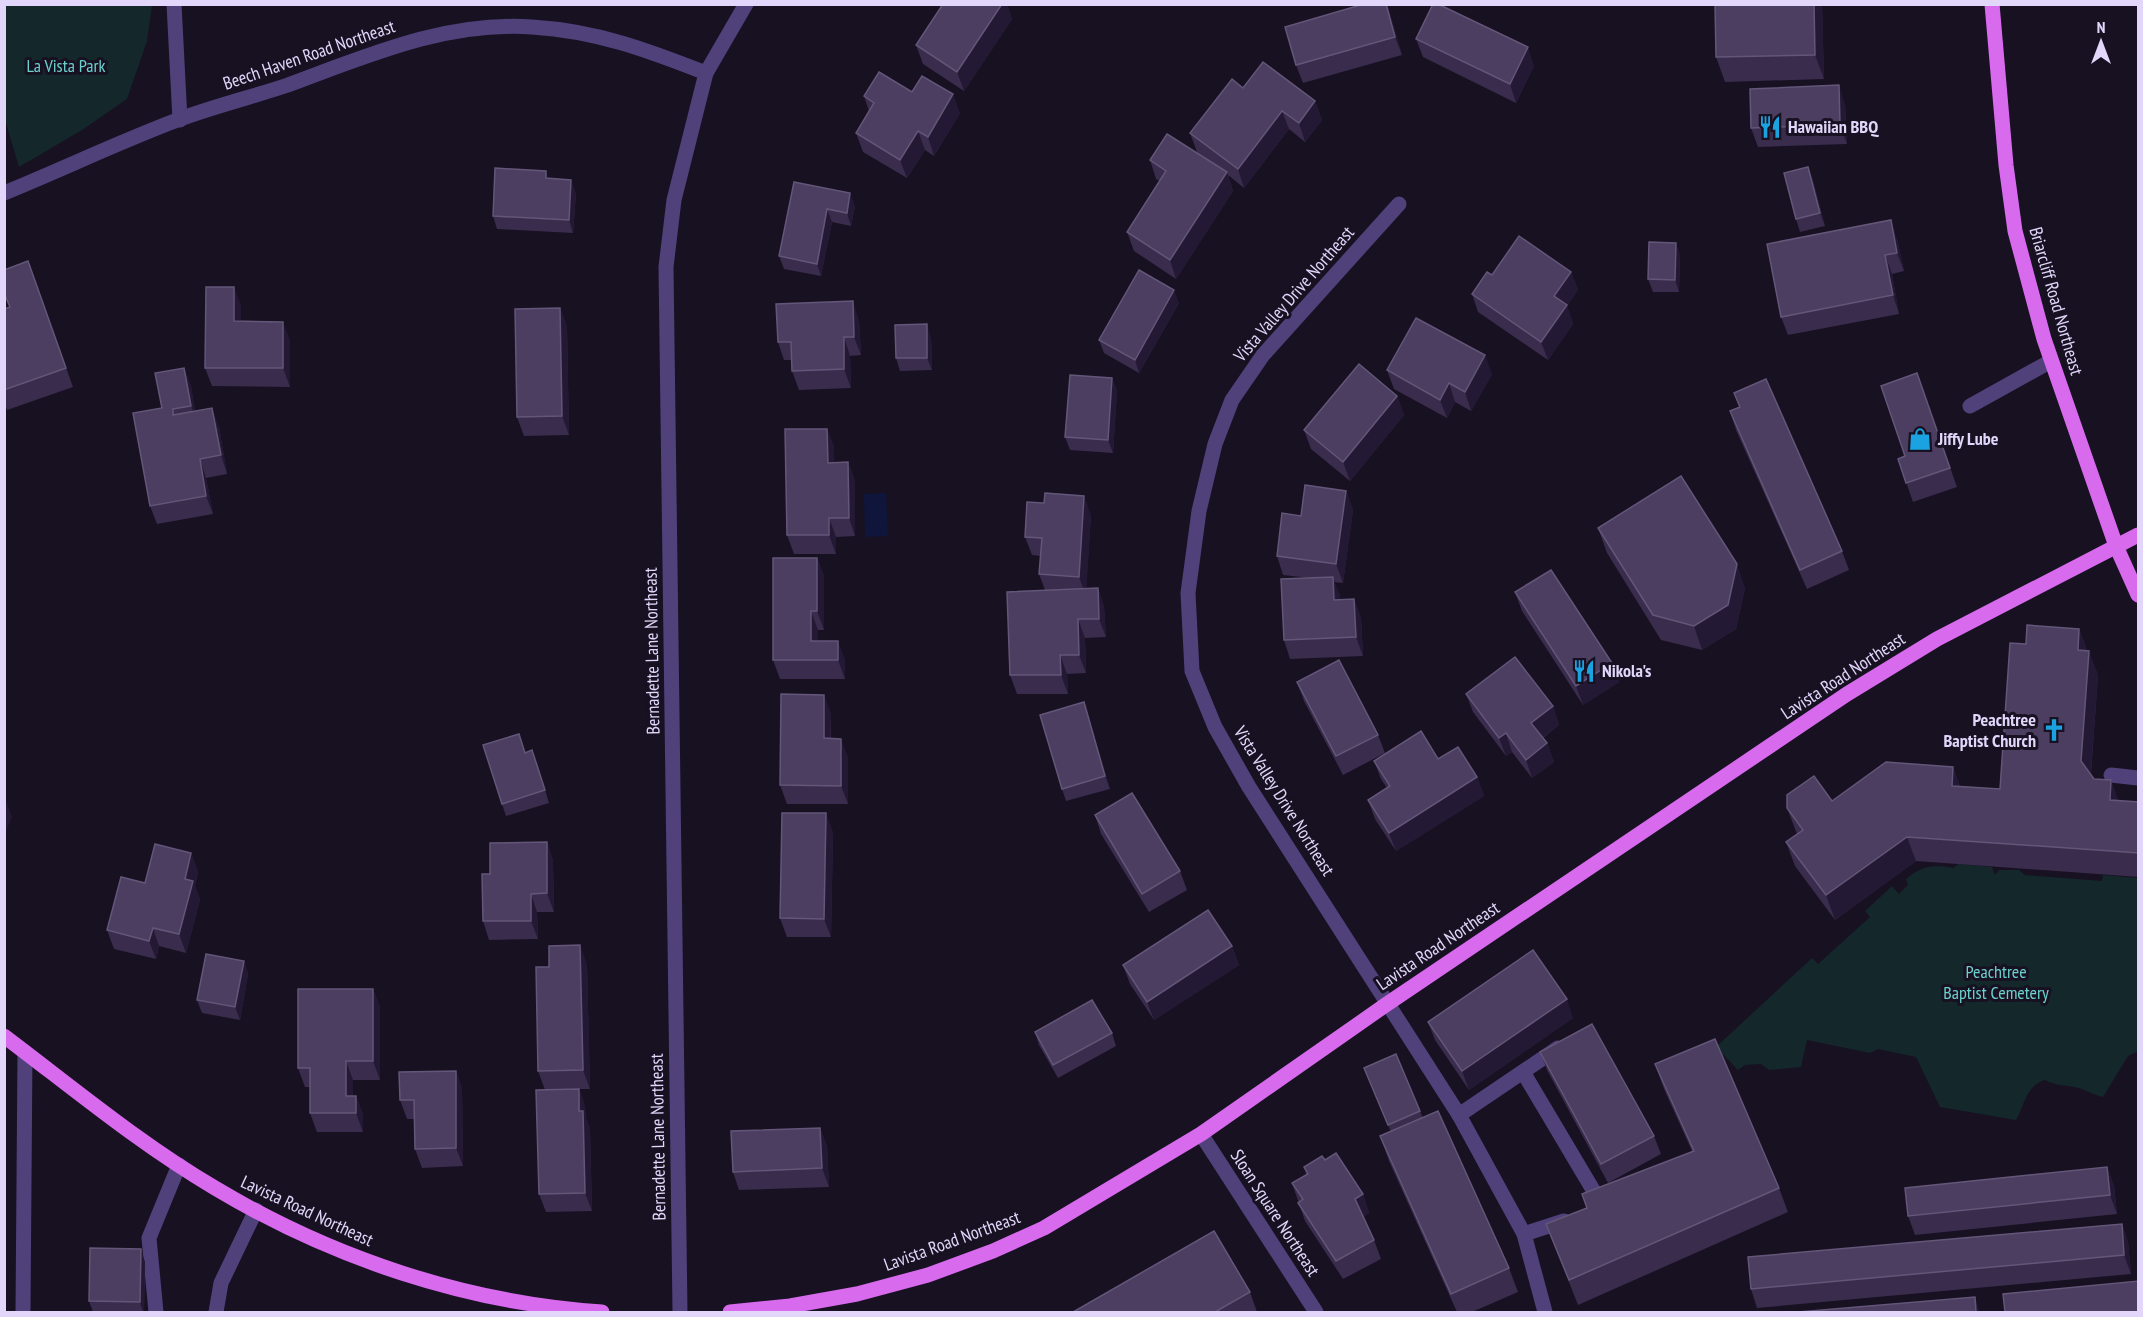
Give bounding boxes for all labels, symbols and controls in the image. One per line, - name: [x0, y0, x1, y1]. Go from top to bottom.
- north arrow: [2071, 12, 2131, 72]
- street label: Beech Haven Road Northeast: [220, 14, 398, 95]
- text: N: [2097, 17, 2105, 37]
- park label: La Vista Park: [27, 54, 105, 77]
- restaurant icon: Hawaiian BBQ: [1757, 114, 1783, 140]
- place label: Hawaiian BBQ: [1788, 115, 1879, 138]
- street label: Vista Valley Drive Northeast: [1228, 221, 1359, 367]
- street label: Briarcliff Road Northeast: [2024, 224, 2089, 378]
- shop icon: Jiffy Lube: [1907, 426, 1933, 452]
- place label: Jiffy Lube: [1937, 427, 1999, 450]
- street label: Bernadette Lane Northeast: [639, 567, 664, 735]
- street label: Lavista Road Northeast: [1776, 627, 1909, 724]
- restaurant icon: Nikola's: [1571, 658, 1597, 684]
- place label: Nikola's: [1602, 659, 1651, 682]
- place label: Peachtree Baptist Church: [1943, 708, 2036, 752]
- church icon: Peachtree Baptist Church: [2041, 717, 2067, 743]
- street label: Vista Valley Drive Northeast: [1229, 721, 1340, 880]
- street label: Lavista Road Northeast: [1372, 896, 1504, 995]
- park label: Peachtree Baptist Cemetery: [1943, 960, 2049, 1004]
- street label: Bernadette Lane Northeast: [645, 1053, 670, 1221]
- street label: Sloan Square Northeast: [1226, 1145, 1325, 1281]
- street label: Lavista Road Northeast: [237, 1170, 377, 1251]
- street label: Lavista Road Northeast: [881, 1205, 1023, 1276]

